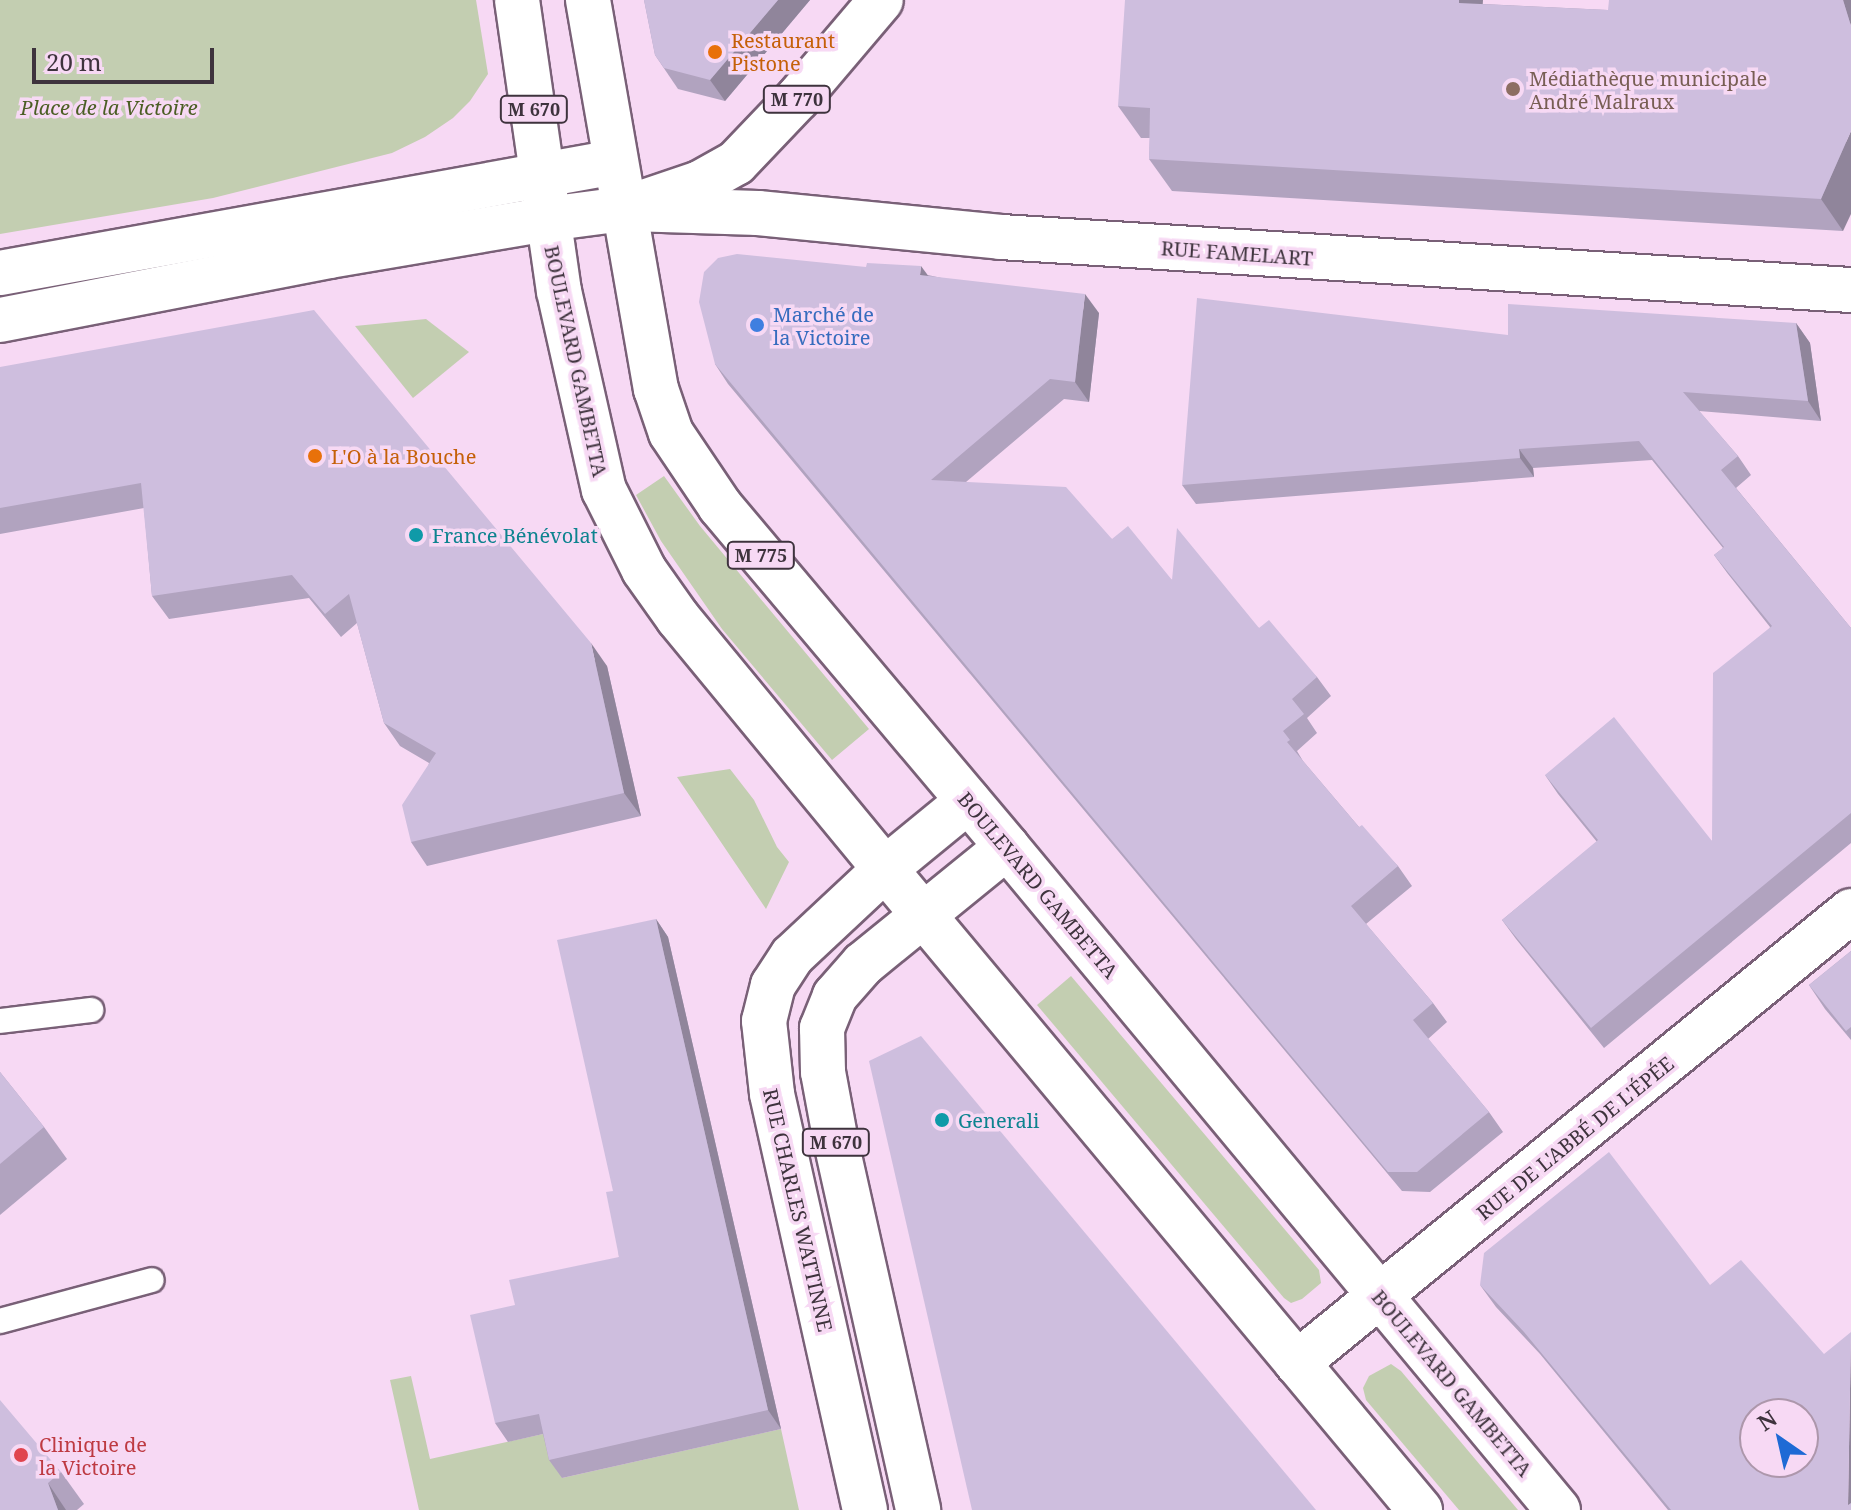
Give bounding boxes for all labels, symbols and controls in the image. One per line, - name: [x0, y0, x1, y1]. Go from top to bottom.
- place label: Restaurant Pistone: [731, 28, 835, 75]
- scale bar: [36, 32, 218, 82]
- marker: Restaurant Pistone: [706, 43, 724, 61]
- text: 20 m: [46, 45, 102, 78]
- place label: Médiathèque municipale André Malraux: [1529, 66, 1767, 113]
- marker: Médiathèque municipale André Malraux: [1504, 80, 1522, 98]
- road number: M 770: [761, 85, 833, 113]
- park label: Place de la Victoire: [20, 95, 198, 119]
- road number: M 670: [498, 95, 570, 123]
- street label: RUE FAMELART: [1160, 236, 1314, 270]
- street label: BOULEVARD GAMBETTA: [540, 243, 612, 479]
- place label: Marché de la Victoire: [773, 302, 874, 349]
- marker: Marché de la Victoire: [748, 316, 766, 334]
- place label: L'O à la Bouche: [331, 444, 476, 468]
- marker: L'O à la Bouche: [306, 447, 324, 465]
- place label: France Bénévolat: [432, 523, 598, 547]
- marker: France Bénévolat: [407, 526, 425, 544]
- road number: M 775: [725, 541, 797, 569]
- street label: BOULEVARD GAMBETTA: [953, 787, 1123, 983]
- street label: RUE DE L'ABBÉ DE L'ÉPÉE: [1472, 1051, 1678, 1225]
- street label: RUE CHARLES WATTINNE: [758, 1086, 838, 1334]
- place label: Generali: [958, 1108, 1039, 1132]
- marker: Generali: [933, 1111, 951, 1129]
- road number: M 670: [800, 1128, 872, 1156]
- street label: BOULEVARD GAMBETTA: [1367, 1285, 1537, 1481]
- north arrow: [1739, 1398, 1819, 1478]
- text: N: [1751, 1402, 1782, 1437]
- place label: Clinique de la Victoire: [39, 1432, 147, 1479]
- marker: Clinique de la Victoire: [10, 1444, 32, 1466]

